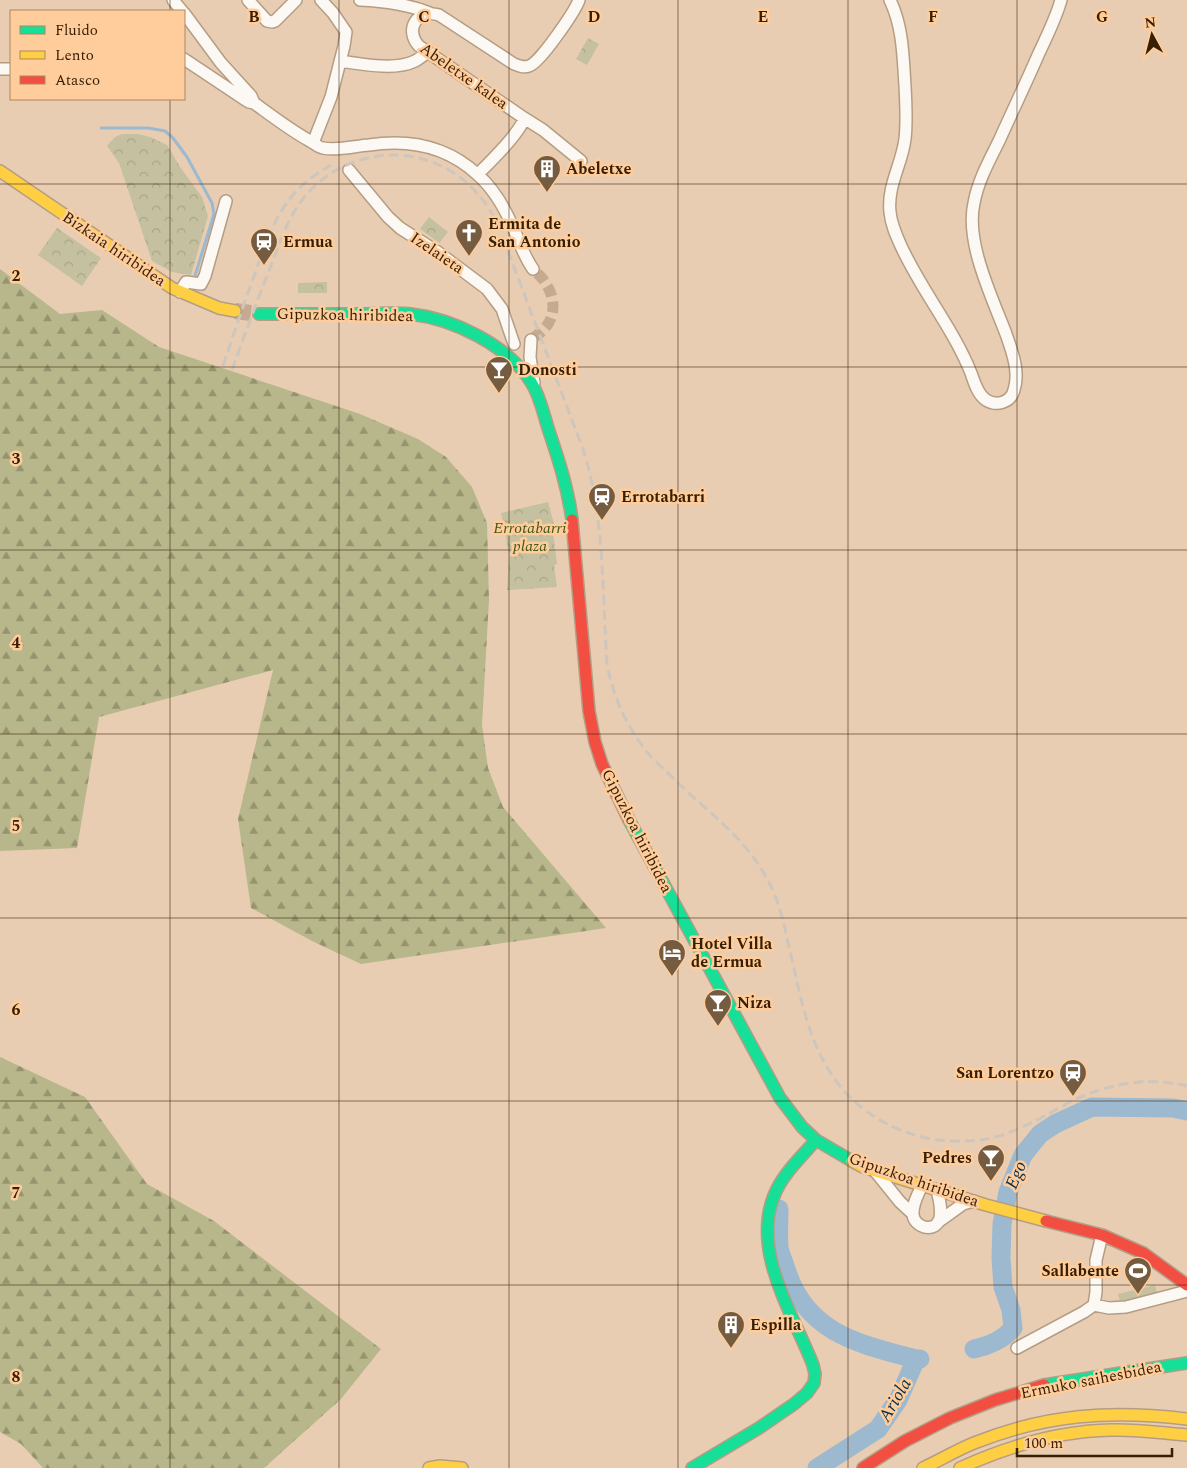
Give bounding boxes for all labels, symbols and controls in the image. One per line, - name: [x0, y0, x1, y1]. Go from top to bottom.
- text: B: [248, 5, 260, 29]
- text: C: [418, 5, 430, 29]
- text: D: [588, 5, 601, 29]
- text: E: [758, 5, 768, 29]
- text: F: [928, 5, 938, 29]
- text: G: [1096, 5, 1108, 29]
- legend: [10, 10, 185, 100]
- north arrow: [1127, 10, 1177, 60]
- text: N: [1144, 11, 1157, 34]
- text: Fluido: [55, 19, 98, 42]
- street label: Abeletxe kalea: [415, 37, 513, 115]
- text: Lento: [55, 44, 94, 67]
- text: Atasco: [55, 69, 100, 92]
- building icon: Abeletxe: [532, 154, 562, 193]
- place label: Abeletxe: [566, 157, 631, 181]
- street label: Bizkaia hiribidea: [57, 205, 171, 293]
- place label: Ermita de San Antonio: [488, 212, 581, 254]
- church icon: Ermita de San Antonio: [454, 218, 484, 257]
- street label: Izelaieta: [405, 226, 469, 280]
- station icon: Ermua: [249, 227, 279, 266]
- place label: Ermua: [283, 230, 334, 254]
- text: 2: [12, 264, 21, 288]
- street label: Gipuzkoa hiribidea: [277, 302, 413, 328]
- bar icon: Donosti: [484, 355, 514, 394]
- place label: Donosti: [518, 358, 577, 382]
- text: 3: [12, 447, 21, 471]
- station icon: Errotabarri: [587, 482, 617, 521]
- place label: Errotabarri: [621, 485, 705, 509]
- park label: Errotabarri plaza: [493, 516, 567, 558]
- text: 4: [12, 631, 21, 655]
- street label: Gipuzkoa hiribidea: [595, 765, 679, 897]
- text: 5: [12, 814, 20, 838]
- place label: Hotel Villa de Ermua: [691, 932, 773, 974]
- hotel icon: Hotel Villa de Ermua: [657, 938, 687, 977]
- bar icon: Niza: [703, 988, 733, 1027]
- place label: Niza: [737, 991, 772, 1015]
- text: 6: [12, 998, 21, 1022]
- station icon: San Lorentzo: [1058, 1058, 1088, 1097]
- place label: San Lorentzo: [956, 1061, 1054, 1085]
- bar icon: Pedres: [976, 1143, 1006, 1182]
- street label: Gipuzkoa hiribidea: [846, 1146, 982, 1214]
- place label: Pedres: [922, 1146, 972, 1170]
- water label: Ego: [998, 1157, 1034, 1193]
- text: 7: [12, 1181, 21, 1205]
- sports icon: Sallabente: [1123, 1256, 1153, 1295]
- place label: Sallabente: [1041, 1259, 1119, 1283]
- building icon: Espilla: [716, 1310, 746, 1349]
- place label: Espilla: [750, 1313, 802, 1337]
- street label: Ermuko saihesbidea: [1019, 1355, 1164, 1405]
- text: 8: [12, 1365, 21, 1389]
- water label: Ariola: [871, 1373, 918, 1428]
- scale bar: [1017, 1426, 1172, 1458]
- text: 100 m: [1024, 1432, 1063, 1455]

